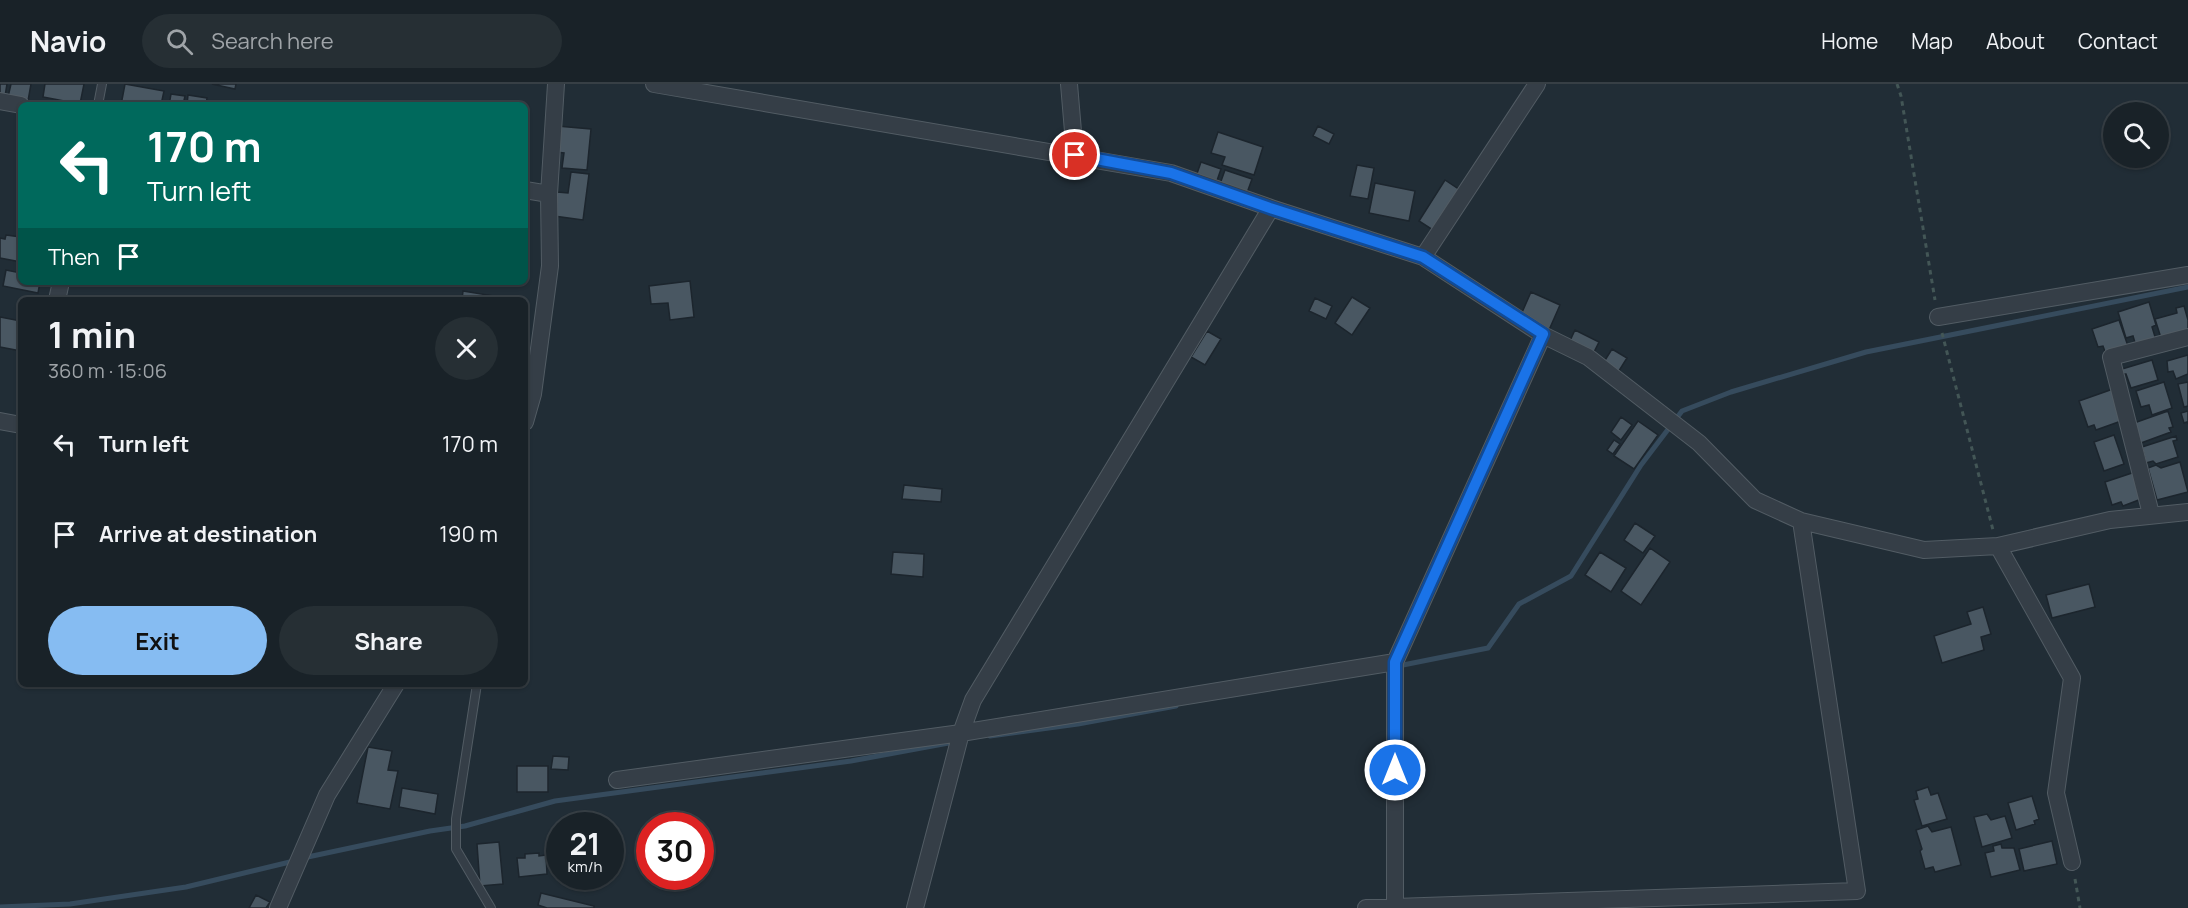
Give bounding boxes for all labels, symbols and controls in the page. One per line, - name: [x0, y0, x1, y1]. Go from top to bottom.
- search box: [142, 14, 562, 68]
- text: Navio: [30, 22, 106, 60]
- icon: search: [163, 25, 196, 58]
- text: Search here: [211, 26, 334, 56]
- text: Home: [1821, 27, 1878, 55]
- text: Map: [1911, 27, 1953, 55]
- text: About: [1986, 27, 2045, 55]
- text: Contact: [2078, 27, 2158, 55]
- map controls: [2103, 102, 2169, 168]
- button: search: [2103, 102, 2169, 168]
- text: 170 m: [147, 117, 262, 175]
- icon: left: [48, 126, 126, 204]
- pin: [1049, 129, 1100, 180]
- icon: arrive: [1058, 138, 1091, 171]
- text: Turn left: [147, 172, 251, 209]
- icon: arrive: [112, 240, 145, 273]
- text: Then: [48, 242, 100, 272]
- text: 1 min: [48, 310, 136, 359]
- button: close: [435, 317, 498, 380]
- text: 360 m · 15:06: [48, 357, 167, 384]
- icon: left: [48, 428, 81, 461]
- text: Turn left: [99, 429, 189, 459]
- text: 170 m: [442, 429, 498, 459]
- icon: arrive: [48, 518, 81, 551]
- text: Arrive at destination: [99, 519, 317, 549]
- text: 190 m: [439, 519, 498, 549]
- button: Exit: [48, 606, 267, 675]
- button: Share: [279, 606, 498, 675]
- position arrow: [1363, 738, 1427, 802]
- speed limit sign: 30: [636, 812, 714, 890]
- text: 21: [569, 823, 601, 864]
- text: km/h: [568, 856, 602, 877]

